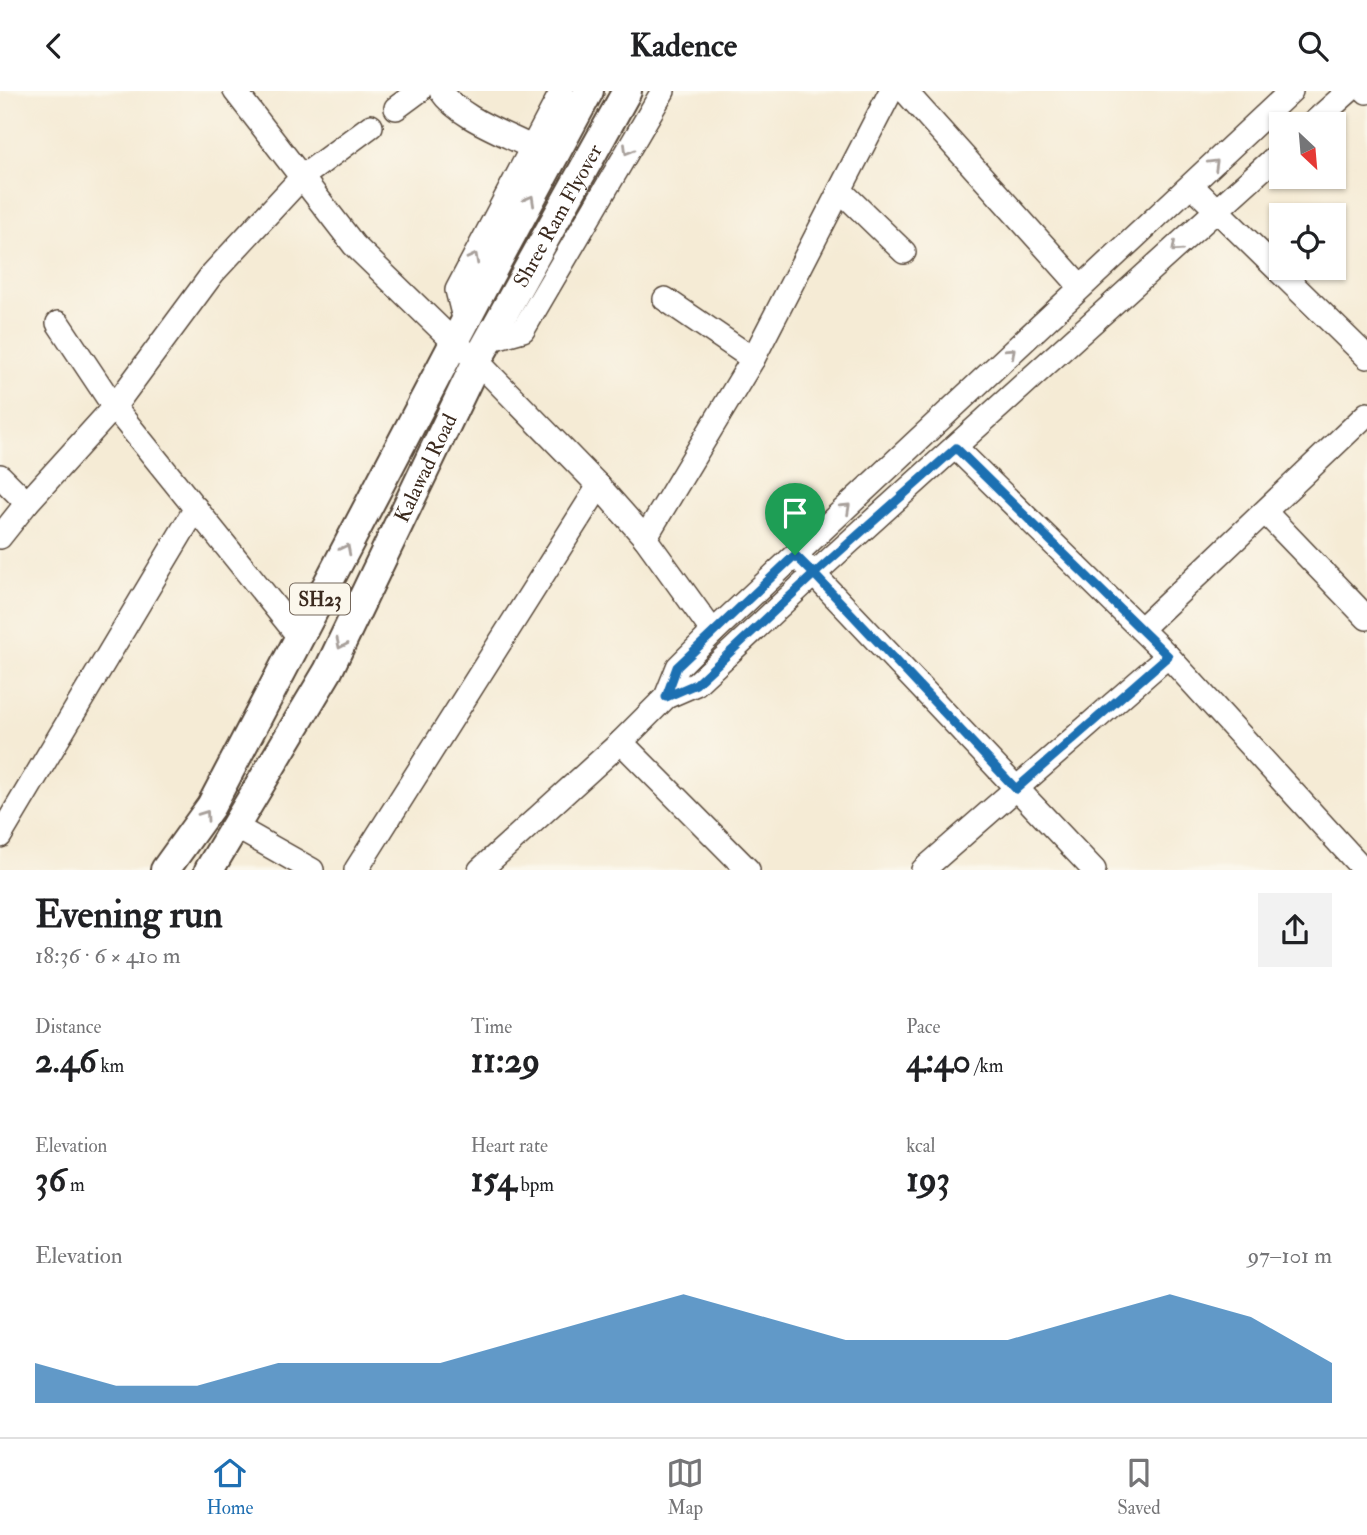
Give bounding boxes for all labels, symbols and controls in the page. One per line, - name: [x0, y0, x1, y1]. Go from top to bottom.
- text: Kadence: [630, 26, 737, 66]
- icon: back: [35, 27, 73, 65]
- icon: search: [1294, 27, 1332, 65]
- north arrow: [1269, 112, 1346, 189]
- map controls: [1269, 112, 1346, 280]
- street label: Shree Ram Flyover: [508, 139, 609, 292]
- one-way arrow: [624, 142, 637, 155]
- one-way arrow: [1206, 160, 1219, 173]
- one-way arrow: [522, 195, 535, 207]
- button: locate: [1269, 203, 1346, 280]
- one-way arrow: [1171, 239, 1184, 252]
- one-way arrow: [466, 253, 479, 266]
- one-way arrow: [1003, 347, 1016, 360]
- street label: Kalawad Road: [388, 409, 464, 527]
- pin: [765, 483, 825, 555]
- icon: arrive: [776, 494, 814, 532]
- one-way arrow: [838, 503, 851, 516]
- one-way arrow: [338, 544, 352, 556]
- road number: SH23: [290, 583, 350, 615]
- one-way arrow: [336, 637, 350, 649]
- one-way arrow: [197, 810, 209, 823]
- text: Evening run: [35, 891, 223, 939]
- button: share: [1258, 893, 1332, 967]
- text: 18:36 · 6 × 410 m: [35, 941, 181, 970]
- text: Distance: [35, 1015, 101, 1039]
- text: Time: [471, 1015, 512, 1039]
- text: Pace: [906, 1015, 940, 1039]
- text: 2.46: [35, 1039, 97, 1083]
- text: 11:29: [471, 1039, 540, 1083]
- text: 4:40: [906, 1039, 971, 1083]
- text: km: [97, 1054, 124, 1078]
- text: /km: [971, 1054, 1003, 1078]
- text: Elevation: [35, 1134, 107, 1158]
- text: Heart rate: [471, 1134, 548, 1158]
- text: kcal: [906, 1134, 935, 1158]
- text: 36: [35, 1158, 66, 1202]
- text: 154: [471, 1158, 516, 1202]
- text: 193: [906, 1158, 950, 1202]
- text: m: [66, 1173, 85, 1197]
- text: bpm: [516, 1173, 554, 1197]
- text: Elevation: [35, 1241, 123, 1270]
- text: 97–101 m: [1247, 1241, 1332, 1270]
- tab: Home: [206, 1454, 254, 1520]
- tab: Map: [666, 1454, 704, 1520]
- tab: Saved: [1117, 1454, 1161, 1520]

